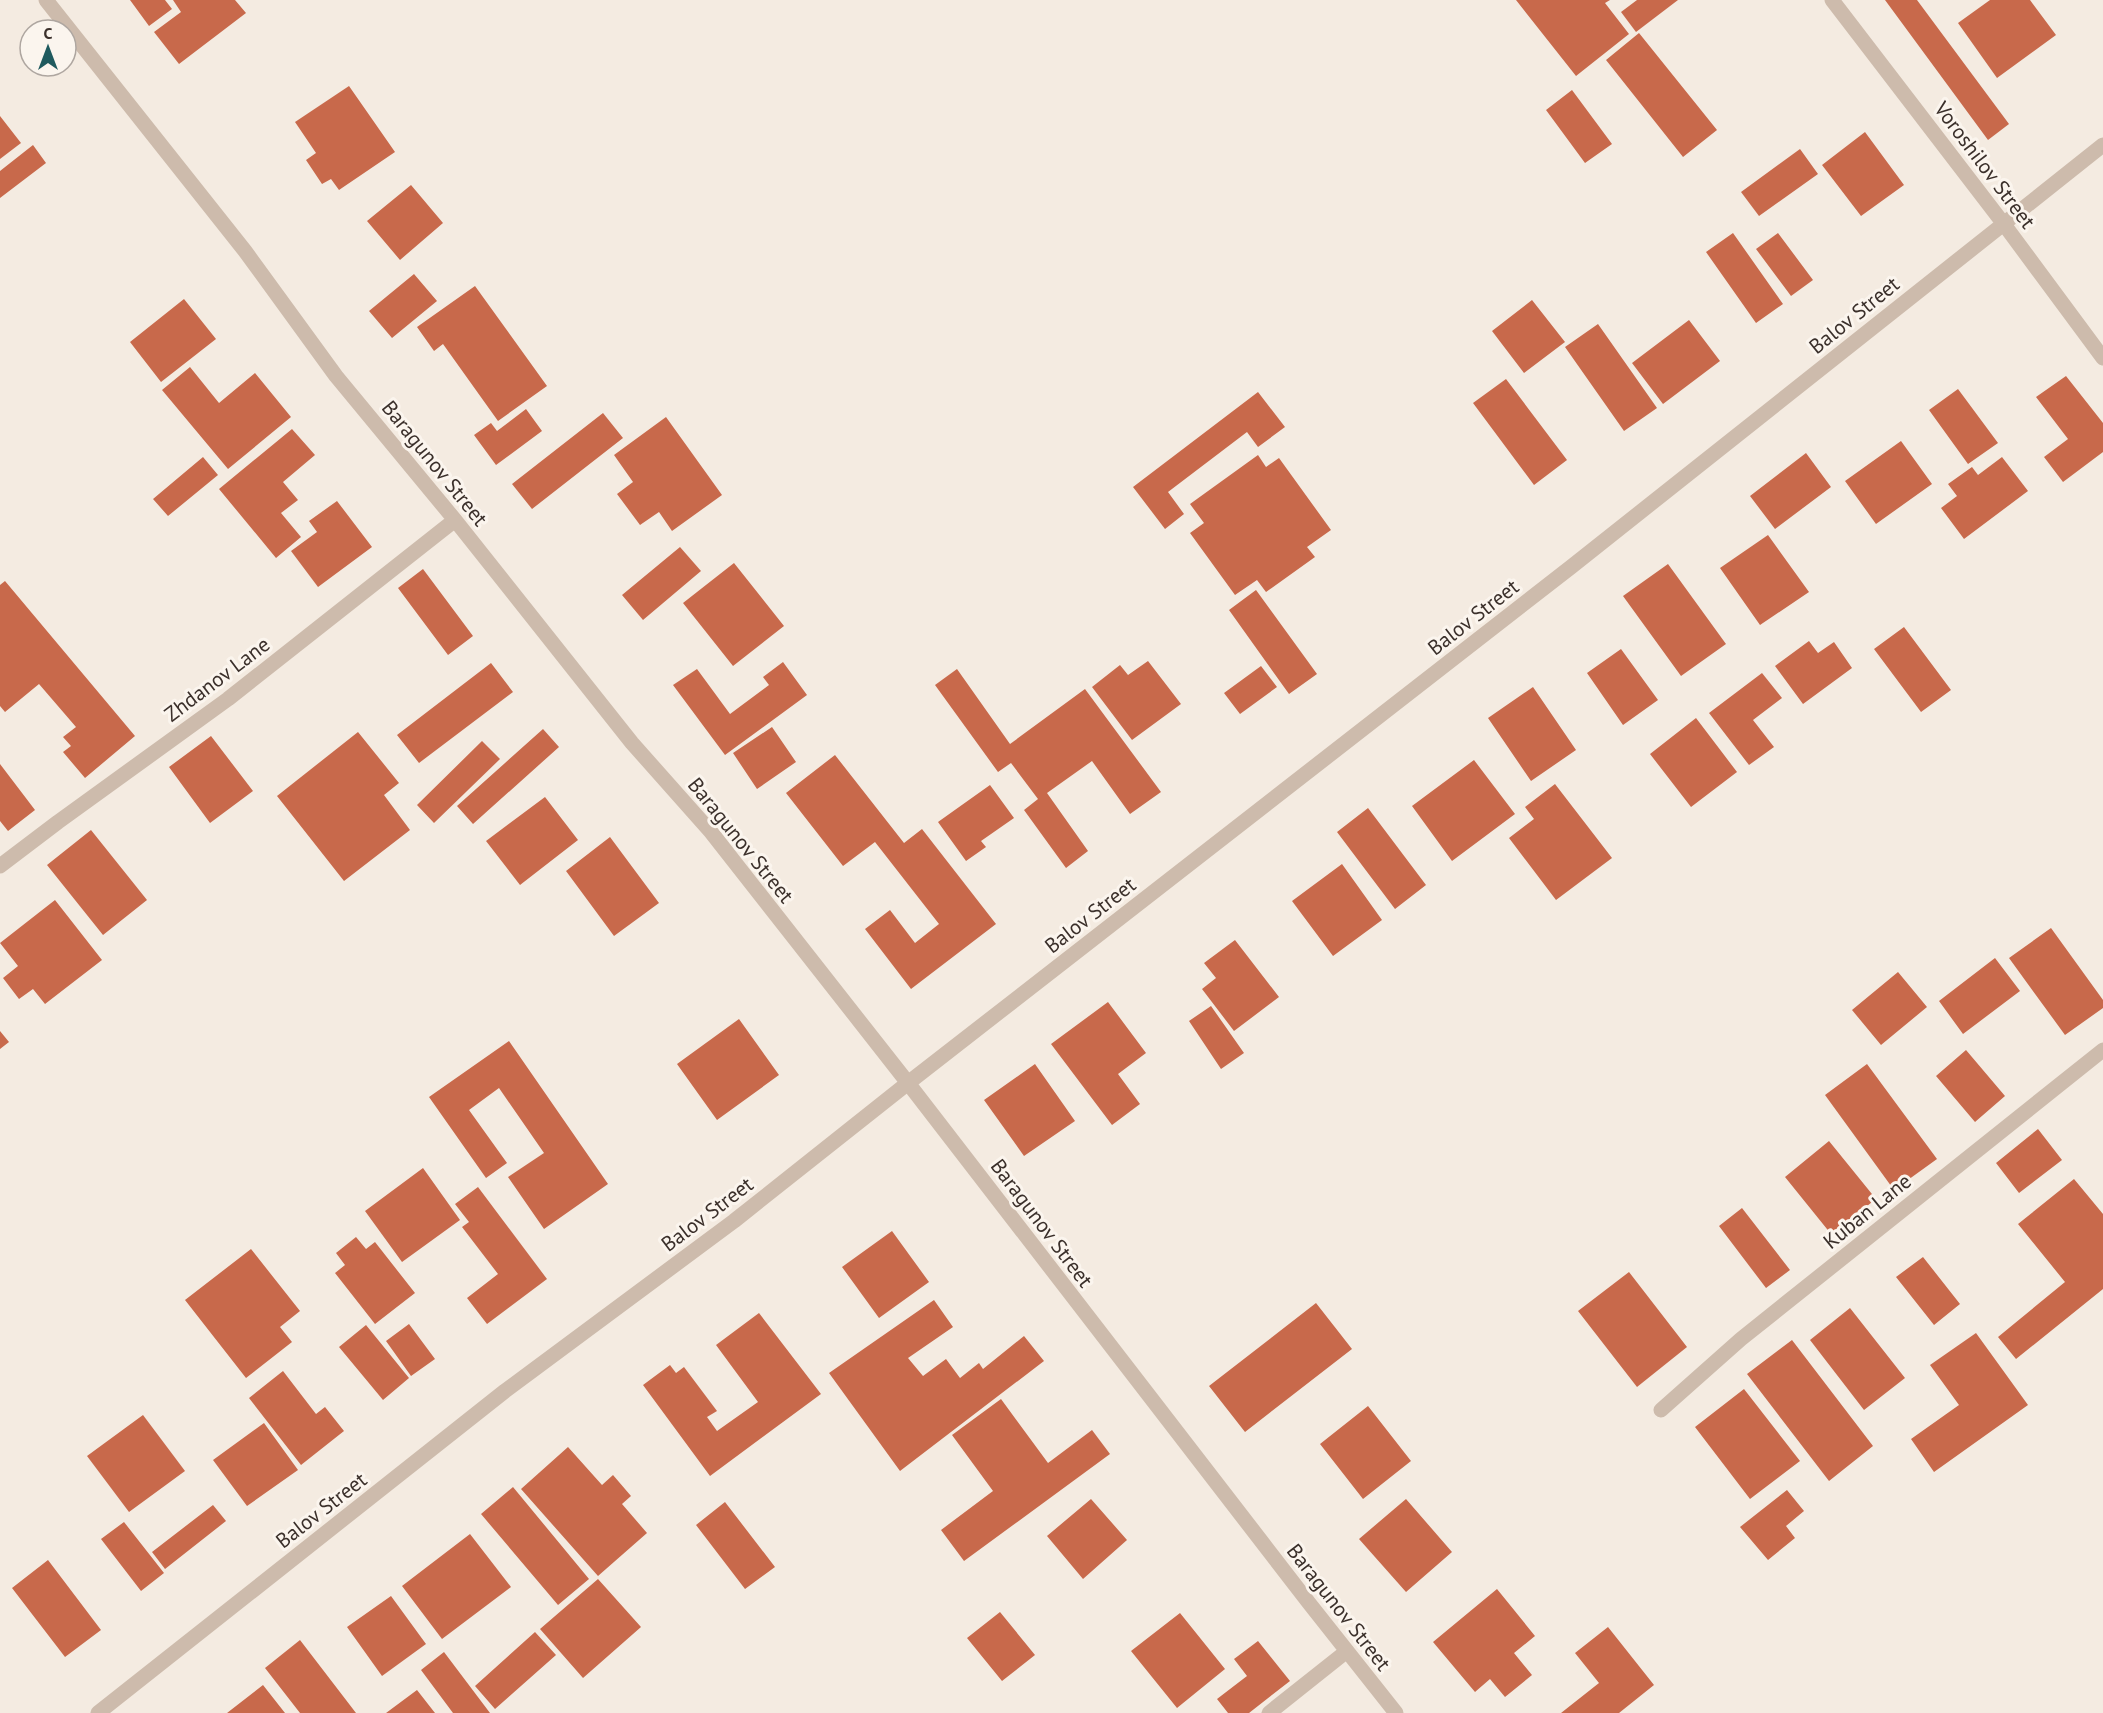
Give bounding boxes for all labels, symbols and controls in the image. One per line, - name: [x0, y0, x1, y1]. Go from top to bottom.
- north arrow: [18, 18, 78, 78]
- text: С: [44, 23, 53, 43]
- street label: Voroshilov Street: [1928, 95, 2042, 234]
- street label: Balov Street: [1803, 270, 1905, 360]
- street label: Baragunov Street: [376, 395, 494, 531]
- street label: Balov Street: [1422, 573, 1524, 661]
- street label: Zhdanov Lane: [159, 631, 275, 727]
- street label: Baragunov Street: [682, 772, 800, 908]
- street label: Balov Street: [1039, 871, 1141, 959]
- street label: Baragunov Street: [985, 1153, 1099, 1293]
- street label: Kuban Lane: [1818, 1167, 1916, 1255]
- street label: Balov Street: [656, 1171, 758, 1257]
- street label: Balov Street: [270, 1466, 372, 1554]
- street label: Baragunov Street: [1281, 1538, 1397, 1676]

